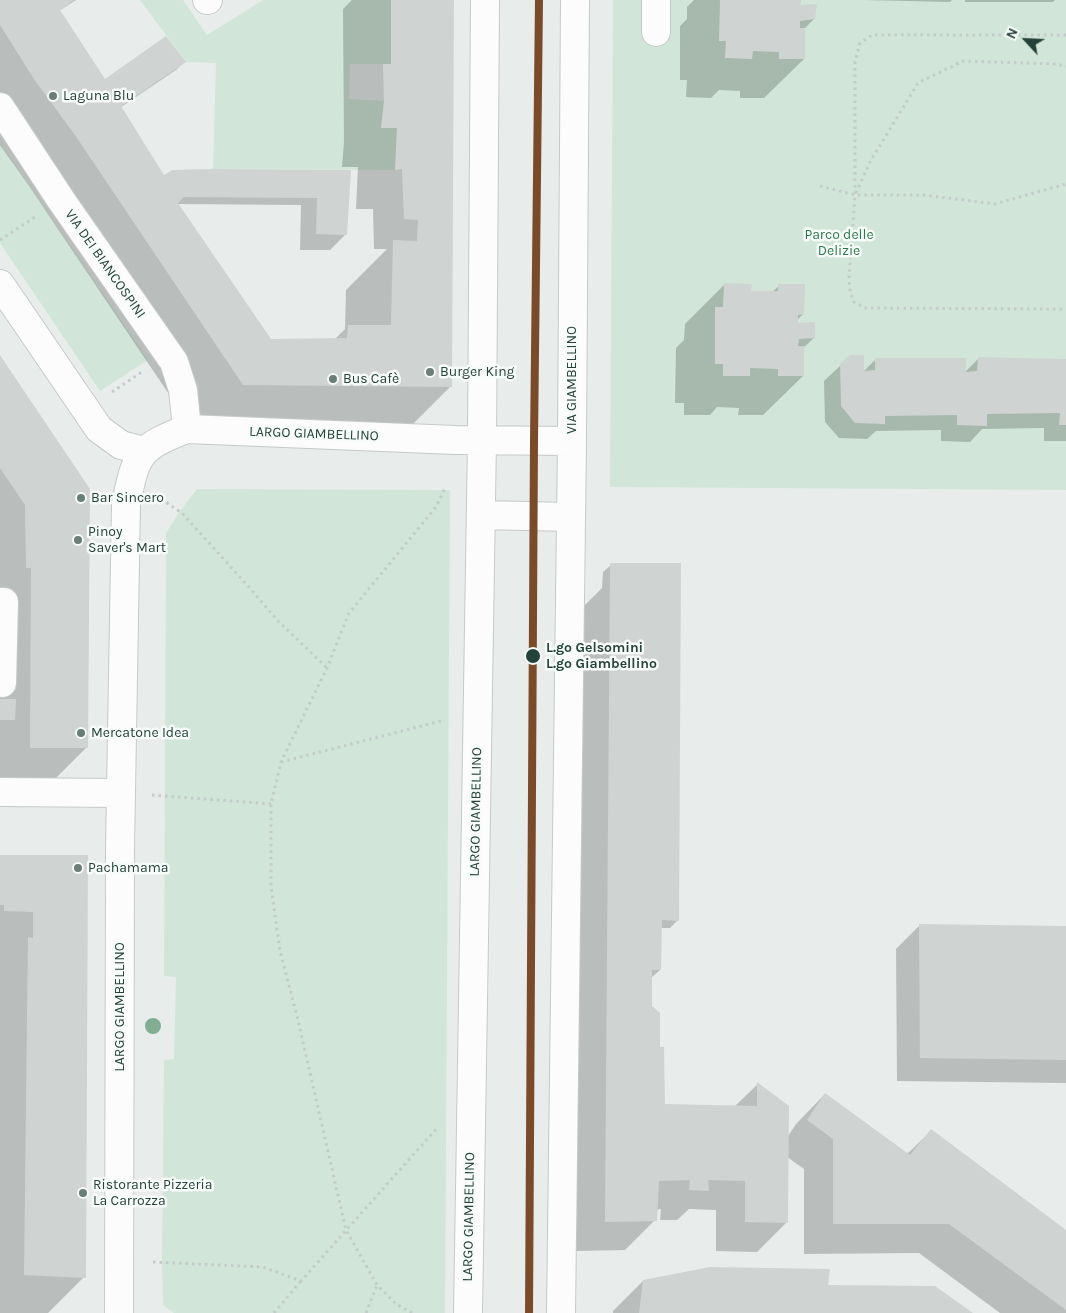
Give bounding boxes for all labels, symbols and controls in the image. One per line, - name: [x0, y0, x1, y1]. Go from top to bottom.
- north arrow: [1001, 15, 1051, 65]
- text: N: [1002, 25, 1022, 42]
- place label: Laguna Blu: [63, 88, 134, 104]
- marker: Laguna Blu: [47, 90, 59, 102]
- street label: VIA DEI BIANCOSPINI: [61, 206, 149, 322]
- park label: Parco delle Delizie: [804, 227, 874, 260]
- street label: VIA GIAMBELLINO: [564, 326, 580, 434]
- place label: Burger King: [440, 364, 515, 380]
- marker: Burger King: [424, 366, 436, 378]
- place label: Bus Cafè: [343, 371, 399, 387]
- marker: Bus Cafè: [327, 373, 339, 385]
- street label: LARGO GIAMBELLINO: [249, 423, 379, 445]
- place label: Bar Sincero: [91, 490, 164, 506]
- marker: Bar Sincero: [75, 492, 87, 504]
- place label: Pinoy Saver's Mart: [88, 524, 166, 556]
- marker: Pinoy Saver's Mart: [72, 534, 84, 546]
- place label: L.go Gelsomini L.go Giambellino: [546, 640, 657, 672]
- marker: L.go Gelsomini L.go Giambellino: [524, 647, 542, 665]
- place label: Mercatone Idea: [91, 725, 189, 741]
- marker: Mercatone Idea: [75, 727, 87, 739]
- street label: LARGO GIAMBELLINO: [466, 747, 486, 877]
- place label: Pachamama: [88, 860, 168, 876]
- marker: Pachamama: [72, 862, 84, 874]
- street label: LARGO GIAMBELLINO: [112, 942, 128, 1072]
- street label: LARGO GIAMBELLINO: [459, 1152, 479, 1282]
- place label: Ristorante Pizzeria La Carrozza: [93, 1177, 212, 1210]
- marker: Ristorante Pizzeria La Carrozza: [77, 1187, 89, 1199]

